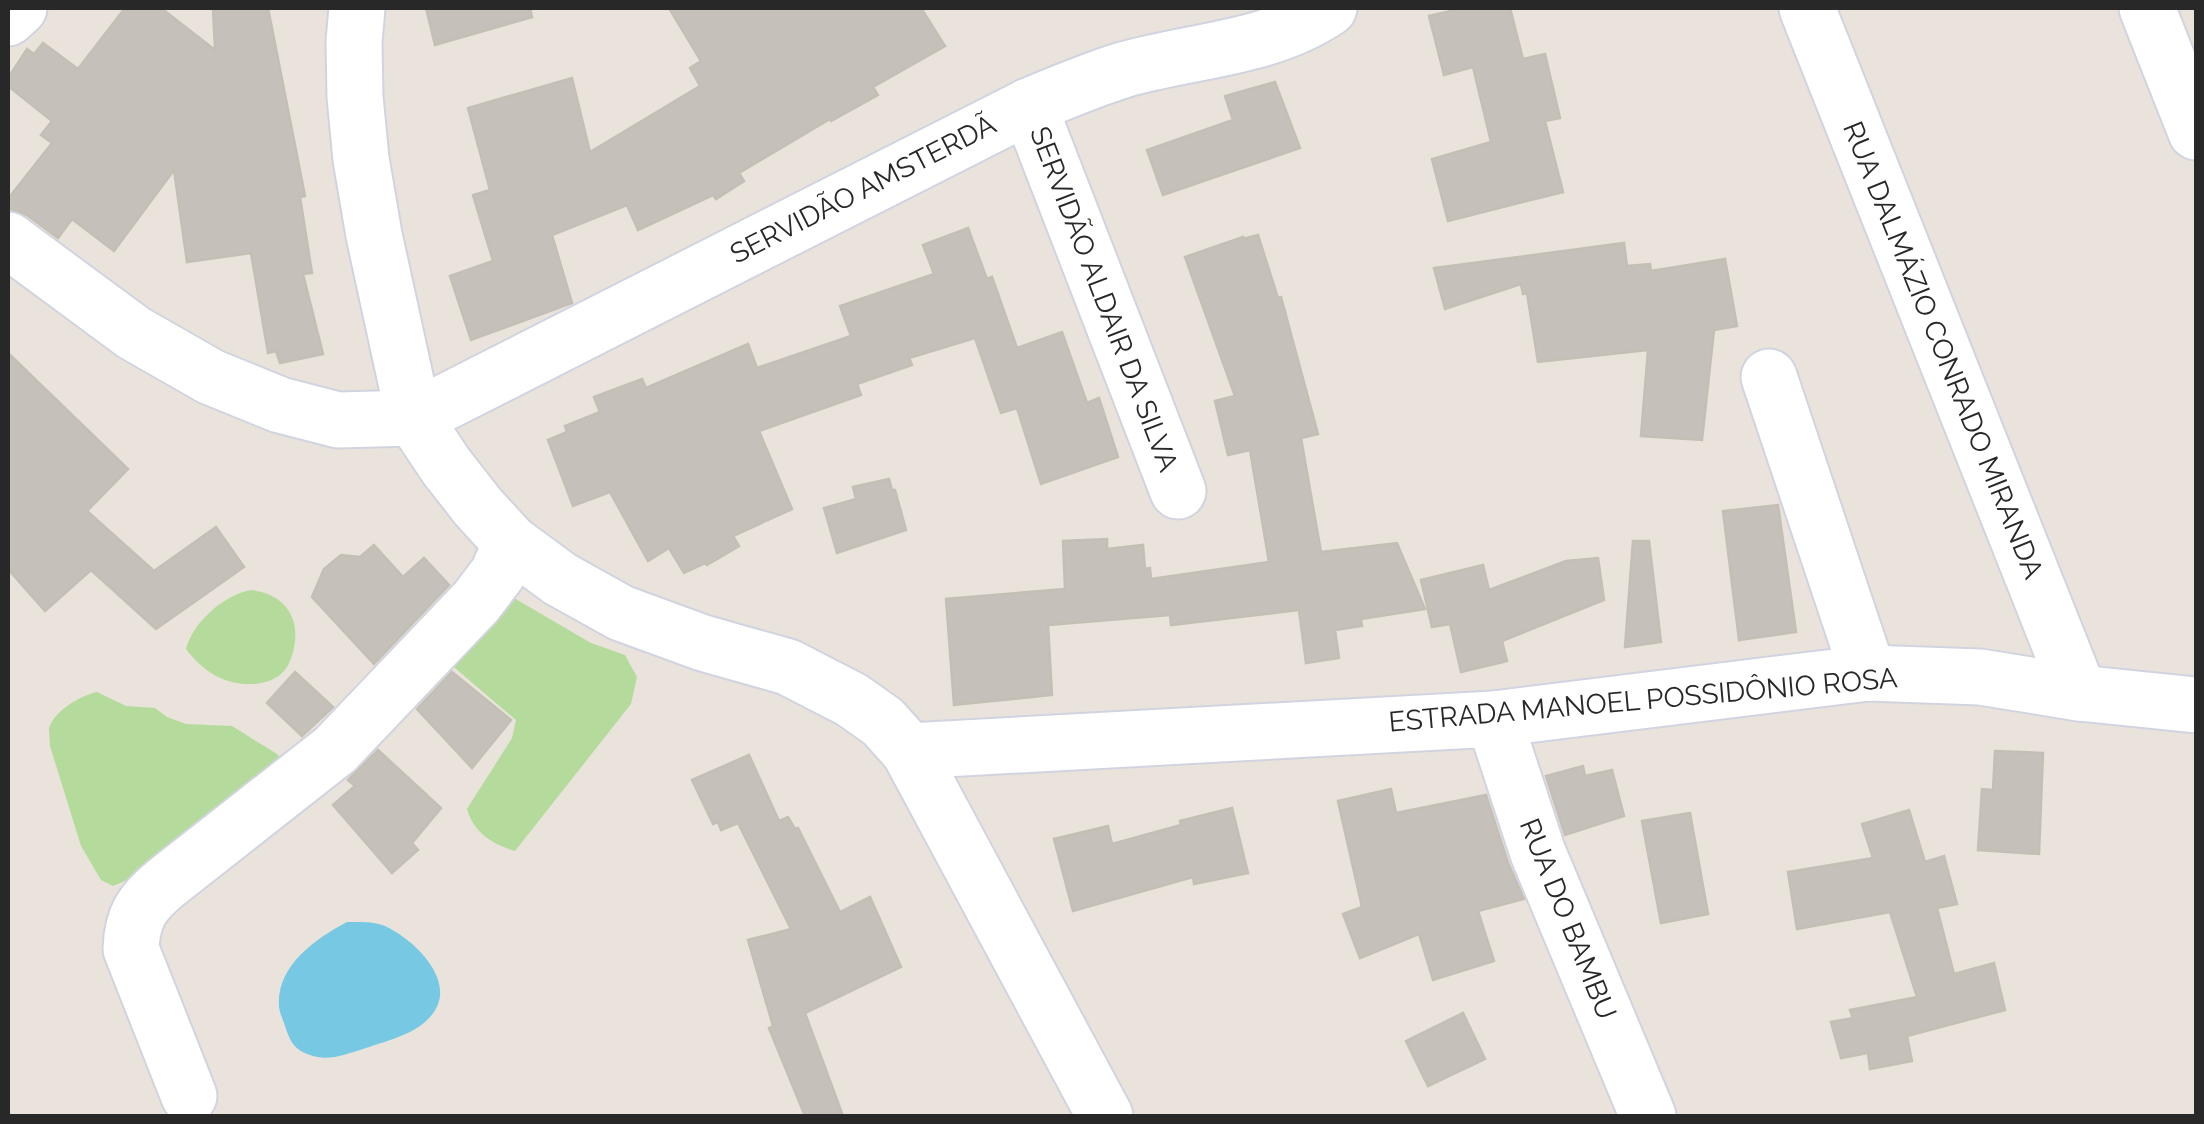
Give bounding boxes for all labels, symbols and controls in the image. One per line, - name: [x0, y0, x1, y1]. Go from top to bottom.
- street label: SERVIDÃO AMSTERDÃ: [724, 107, 1001, 270]
- street label: RUA DALMÁZIO CONRADO MIRANDA: [1836, 117, 2050, 583]
- street label: SERVIDÃO ALDAIR DA SILVA: [1023, 122, 1186, 476]
- street label: ESTRADA MANOEL POSSIDÔNIO ROSA: [1387, 661, 1899, 739]
- street label: RUA DO BAMBU: [1513, 814, 1623, 1024]

